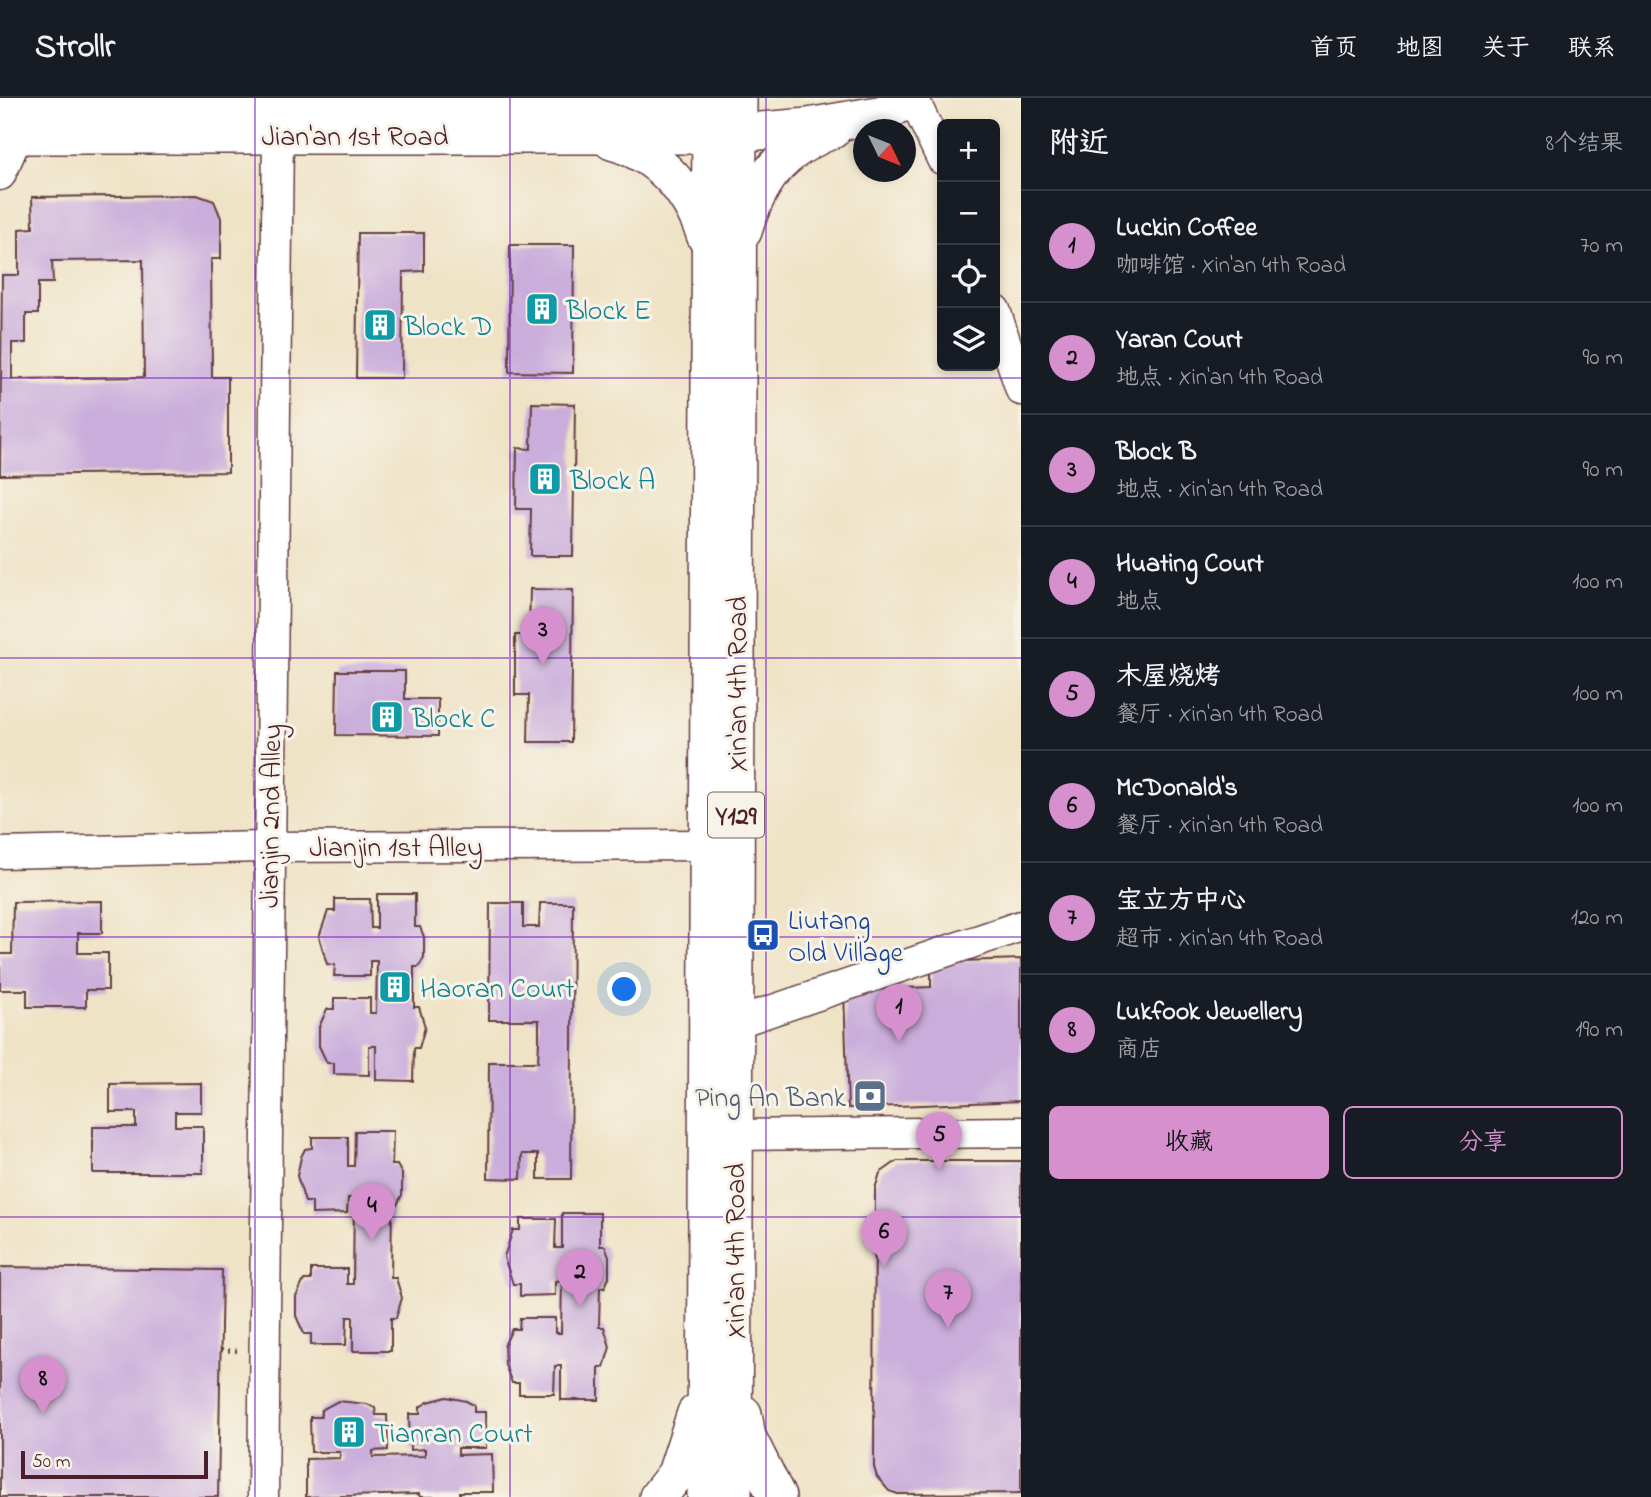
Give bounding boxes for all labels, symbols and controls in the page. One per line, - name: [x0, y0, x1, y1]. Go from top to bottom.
- text: Strollr: [35, 24, 115, 72]
- text: 首页: [1310, 32, 1358, 67]
- text: 地图: [1396, 32, 1444, 67]
- text: 关于: [1482, 32, 1530, 67]
- text: 联系: [1568, 32, 1616, 67]
- street label: Jian'an 1st Road: [262, 118, 449, 159]
- north arrow: [853, 119, 916, 182]
- map controls: [937, 119, 1000, 371]
- button: +: [937, 119, 1000, 182]
- text: 附近: [1049, 123, 1109, 167]
- text: 8个结果: [1545, 128, 1623, 161]
- button: −: [937, 182, 1000, 245]
- text: Luckin Coffee: [1116, 210, 1257, 248]
- text: 1: [1068, 230, 1076, 263]
- text: 70 m: [1580, 230, 1623, 263]
- button: locate: [937, 245, 1000, 308]
- text: 咖啡馆 · Xin'an 4th Road: [1116, 250, 1346, 283]
- building icon: Block E: [523, 290, 561, 328]
- place label: Block E: [565, 292, 651, 333]
- building icon: Block D: [361, 306, 399, 344]
- place label: Block D: [403, 308, 493, 349]
- button: layers: [937, 308, 1000, 371]
- text: Yaran Court: [1116, 322, 1243, 360]
- text: 2: [1066, 342, 1078, 375]
- text: 90 m: [1583, 342, 1623, 375]
- text: 地点 · Xin'an 4th Road: [1116, 362, 1323, 395]
- text: Block B: [1116, 434, 1197, 472]
- text: 3: [1067, 454, 1077, 487]
- text: 90 m: [1583, 454, 1623, 487]
- building icon: Block A: [526, 460, 564, 498]
- place label: Block A: [569, 462, 655, 503]
- text: 地点 · Xin'an 4th Road: [1116, 474, 1323, 507]
- text: Huating Court: [1116, 546, 1264, 584]
- text: 4: [1067, 566, 1077, 599]
- text: 100 m: [1572, 566, 1623, 599]
- text: 地点: [1116, 586, 1162, 619]
- street label: Xin'an 4th Road: [719, 596, 760, 772]
- pin: 3: [520, 607, 566, 665]
- text: 木屋烧烤: [1116, 659, 1220, 697]
- text: 5: [1065, 678, 1079, 711]
- text: 100 m: [1572, 678, 1623, 711]
- building icon: Block C: [368, 698, 406, 736]
- text: 餐厅 · Xin'an 4th Road: [1116, 699, 1323, 732]
- place label: Block C: [411, 700, 496, 741]
- street label: Jianjin 2nd Alley: [250, 724, 295, 909]
- text: McDonald's: [1116, 770, 1238, 808]
- text: 6: [1067, 790, 1077, 823]
- text: 100 m: [1572, 790, 1623, 823]
- road number: Y129: [708, 792, 764, 838]
- text: 餐厅 · Xin'an 4th Road: [1116, 810, 1323, 843]
- street label: Jianjin 1st Alley: [309, 829, 483, 870]
- text: 宝立方中心: [1116, 883, 1246, 921]
- place label: Liutang Old Village: [788, 902, 904, 975]
- text: 7: [1067, 902, 1077, 935]
- text: 120 m: [1571, 902, 1623, 935]
- bus stop icon: Liutang Old Village: [744, 916, 782, 954]
- text: 超市 · Xin'an 4th Road: [1116, 923, 1323, 956]
- building icon: Haoran Court: [376, 968, 414, 1006]
- place label: Haoran Court: [420, 970, 575, 1011]
- your location: [607, 972, 641, 1006]
- pin: 1: [876, 984, 922, 1042]
- text: Lukfook Jewellery: [1116, 994, 1302, 1032]
- text: 8: [1068, 1014, 1076, 1047]
- text: 190 m: [1575, 1014, 1623, 1047]
- text: 商店: [1116, 1034, 1162, 1067]
- bank icon: Ping An Bank: [851, 1077, 889, 1115]
- place label: Ping An Bank: [695, 1079, 847, 1120]
- button: 收藏: [1049, 1106, 1329, 1179]
- button: 分享: [1343, 1106, 1623, 1179]
- pin: 5: [916, 1112, 962, 1170]
- street label: Xin'an 4th Road: [717, 1163, 758, 1339]
- pin: 4: [349, 1183, 395, 1241]
- pin: 6: [861, 1209, 907, 1267]
- pin: 2: [557, 1249, 603, 1307]
- pin: 7: [925, 1270, 971, 1328]
- pin: 8: [20, 1356, 66, 1414]
- building icon: Tianran Court: [330, 1413, 368, 1451]
- place label: Tianran Court: [374, 1415, 533, 1456]
- scale bar: [21, 1448, 208, 1480]
- text: 50 m: [32, 1449, 71, 1476]

